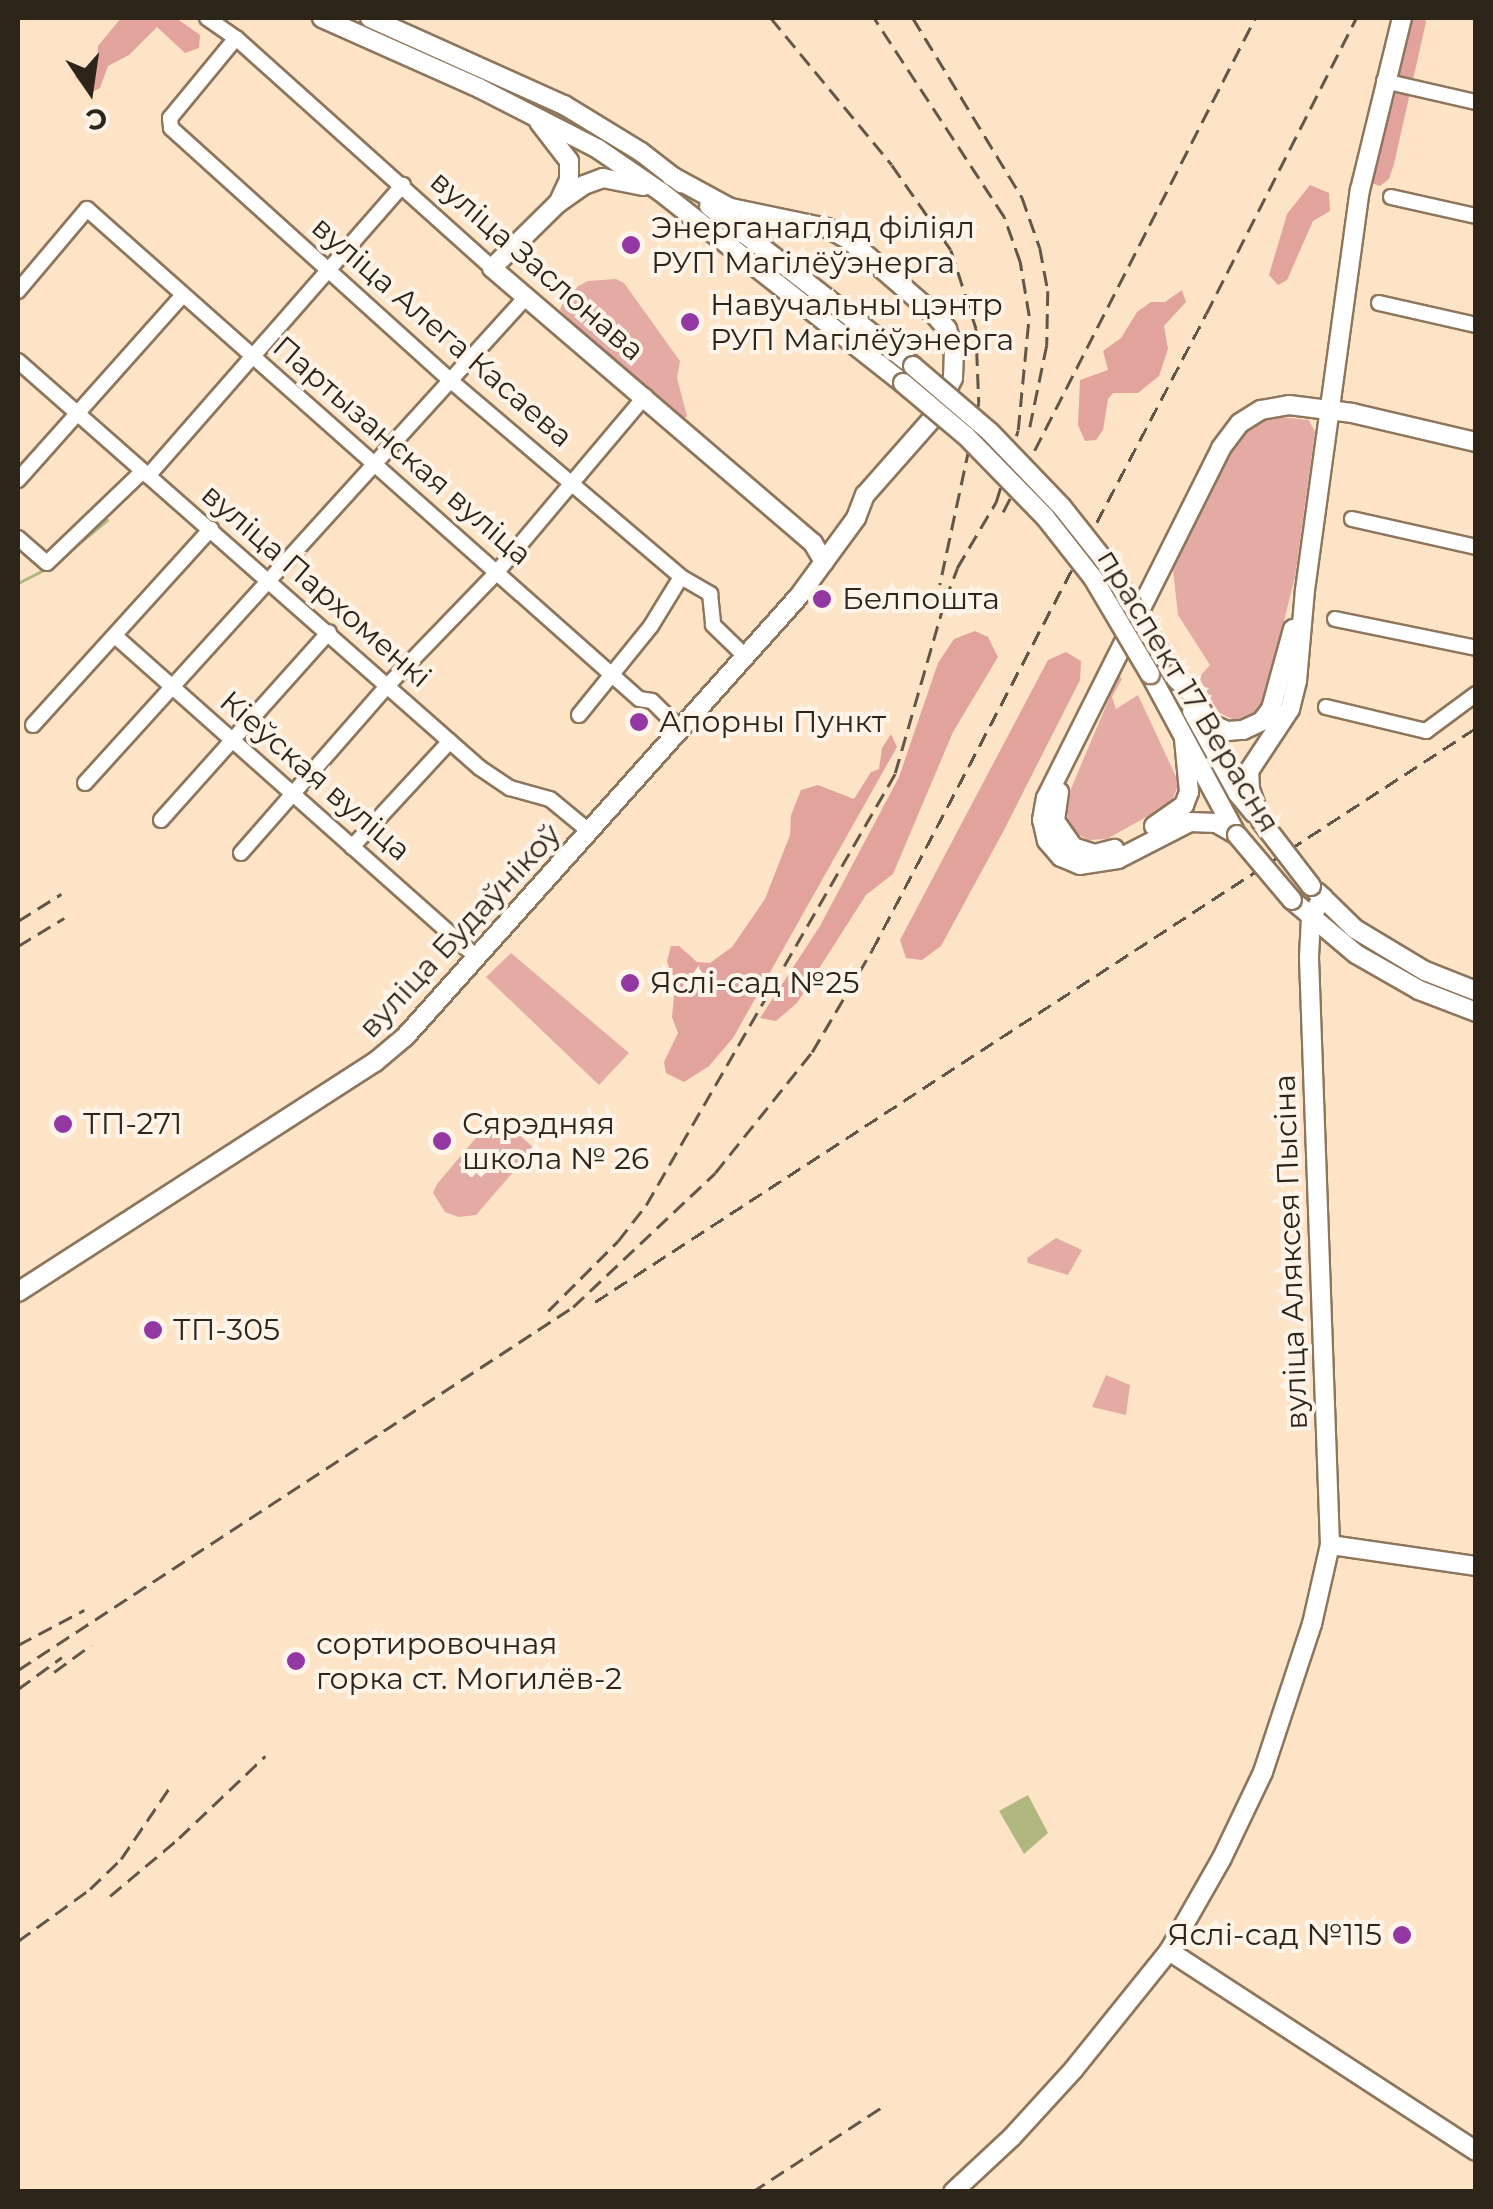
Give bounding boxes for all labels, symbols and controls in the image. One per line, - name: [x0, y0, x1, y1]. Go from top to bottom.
- north arrow: [40, 40, 140, 140]
- text: С: [83, 100, 110, 138]
- street label: вуліца Заслонава: [423, 163, 651, 369]
- street label: вуліца Алега Касаева: [304, 209, 580, 455]
- place label: Энерганагляд філіял РУП Магілёўэнерга: [651, 210, 975, 280]
- marker: Энерганагляд філіял РУП Магілёўэнерга: [620, 234, 642, 256]
- place label: Навучальны цэнтр РУП Магілёўэнерга: [710, 287, 1014, 358]
- marker: Навучальны цэнтр РУП Магілёўэнерга: [679, 311, 701, 333]
- street label: Партызанская вуліца: [265, 329, 539, 573]
- street label: вуліца Пархоменкі: [194, 477, 438, 695]
- street label: праспект 17 Верасня: [1089, 543, 1287, 839]
- place label: Белпошта: [842, 581, 1000, 617]
- marker: Белпошта: [811, 588, 833, 610]
- street label: Кіеўская вуліца: [212, 684, 418, 868]
- place label: Апорны Пункт: [659, 704, 886, 740]
- marker: Апорны Пункт: [628, 711, 650, 733]
- street label: вуліца Будаўнікоў: [352, 817, 568, 1045]
- place label: Яслі-сад №25: [650, 965, 860, 1001]
- marker: Яслі-сад №25: [619, 972, 641, 994]
- street label: вуліца Аляксея Пысіна: [1267, 1074, 1315, 1430]
- place label: ТП-271: [83, 1106, 182, 1142]
- place label: Сярэдняя школа № 26: [462, 1106, 649, 1176]
- marker: ТП-271: [52, 1113, 74, 1135]
- marker: Сярэдняя школа № 26: [431, 1130, 453, 1152]
- place label: ТП-305: [173, 1312, 280, 1348]
- marker: ТП-305: [142, 1319, 164, 1341]
- place label: сортировочная горка ст. Могилёв-2: [316, 1626, 622, 1696]
- marker: сортировочная горка ст. Могилёв-2: [285, 1650, 307, 1672]
- place label: Яслі-сад №115: [1168, 1917, 1382, 1953]
- marker: Яслі-сад №115: [1391, 1924, 1413, 1946]

